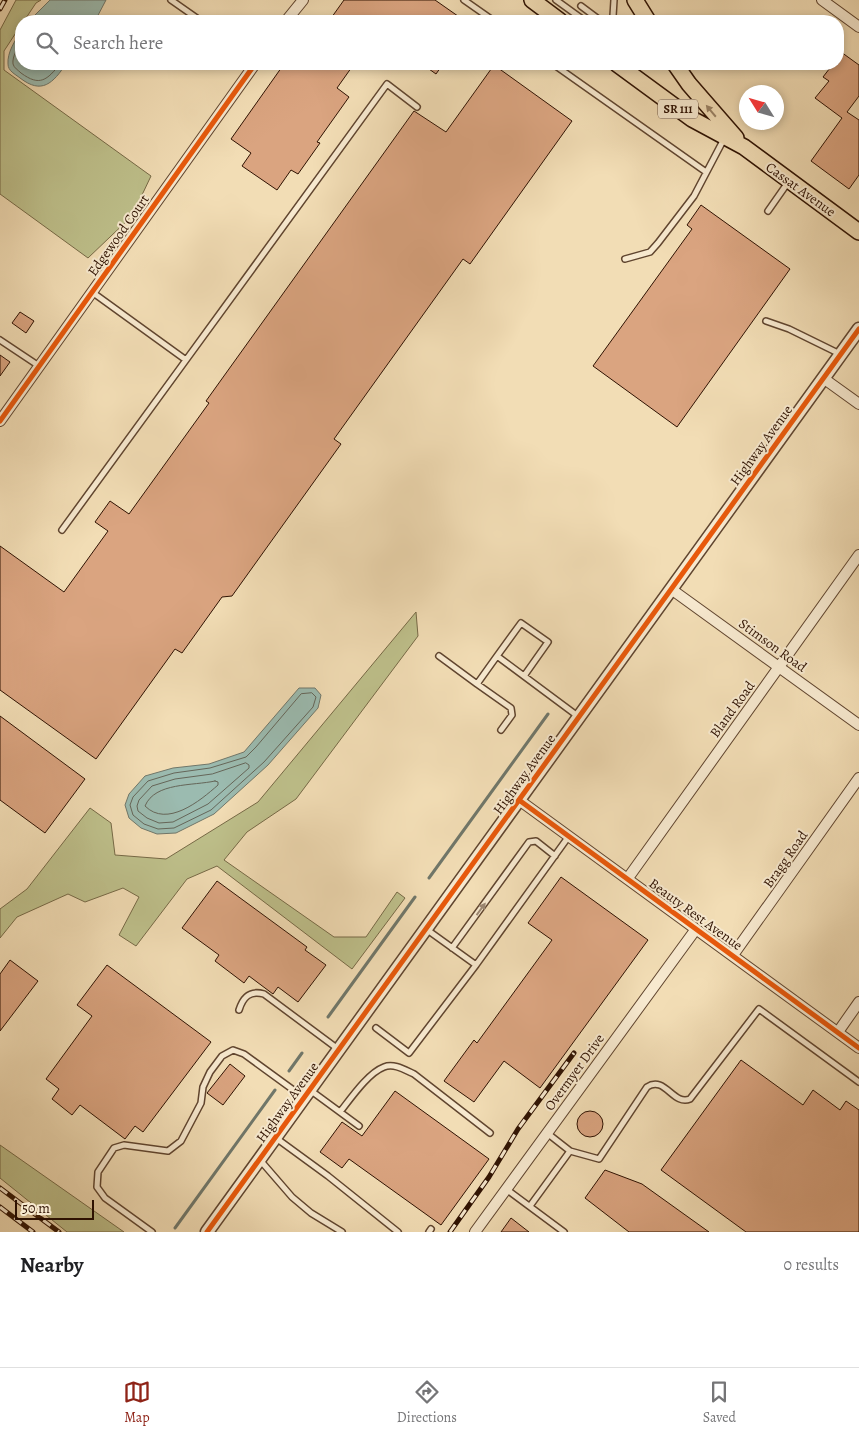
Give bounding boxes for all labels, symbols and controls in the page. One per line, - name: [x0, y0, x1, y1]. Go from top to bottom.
- search box: [15, 15, 844, 70]
- icon: search: [33, 29, 61, 57]
- text: Search here: [73, 30, 163, 56]
- north arrow: [739, 85, 784, 130]
- road number: SR 111: [658, 100, 698, 118]
- one-way arrow: [706, 104, 717, 117]
- street label: Cassat Avenue: [762, 158, 840, 221]
- street label: Edgewood Court: [83, 190, 154, 280]
- street label: Highway Avenue: [726, 401, 797, 489]
- street label: Stimson Road: [735, 614, 811, 677]
- street label: Bland Road: [705, 677, 760, 741]
- street label: Highway Avenue: [489, 730, 560, 818]
- street label: Bragg Road: [759, 826, 812, 892]
- street label: Beauty Rest Avenue: [645, 874, 746, 955]
- one-way arrow: [476, 902, 486, 915]
- street label: Overmyer Drive: [540, 1030, 609, 1115]
- street label: Highway Avenue: [252, 1058, 323, 1146]
- scale bar: [15, 1197, 94, 1220]
- text: 50 m: [22, 1199, 50, 1218]
- text: Nearby: [20, 1251, 83, 1279]
- text: 0 results: [783, 1254, 839, 1276]
- tab: Map: [123, 1378, 151, 1427]
- tab: Directions: [397, 1378, 457, 1427]
- tab: Saved: [703, 1378, 736, 1427]

